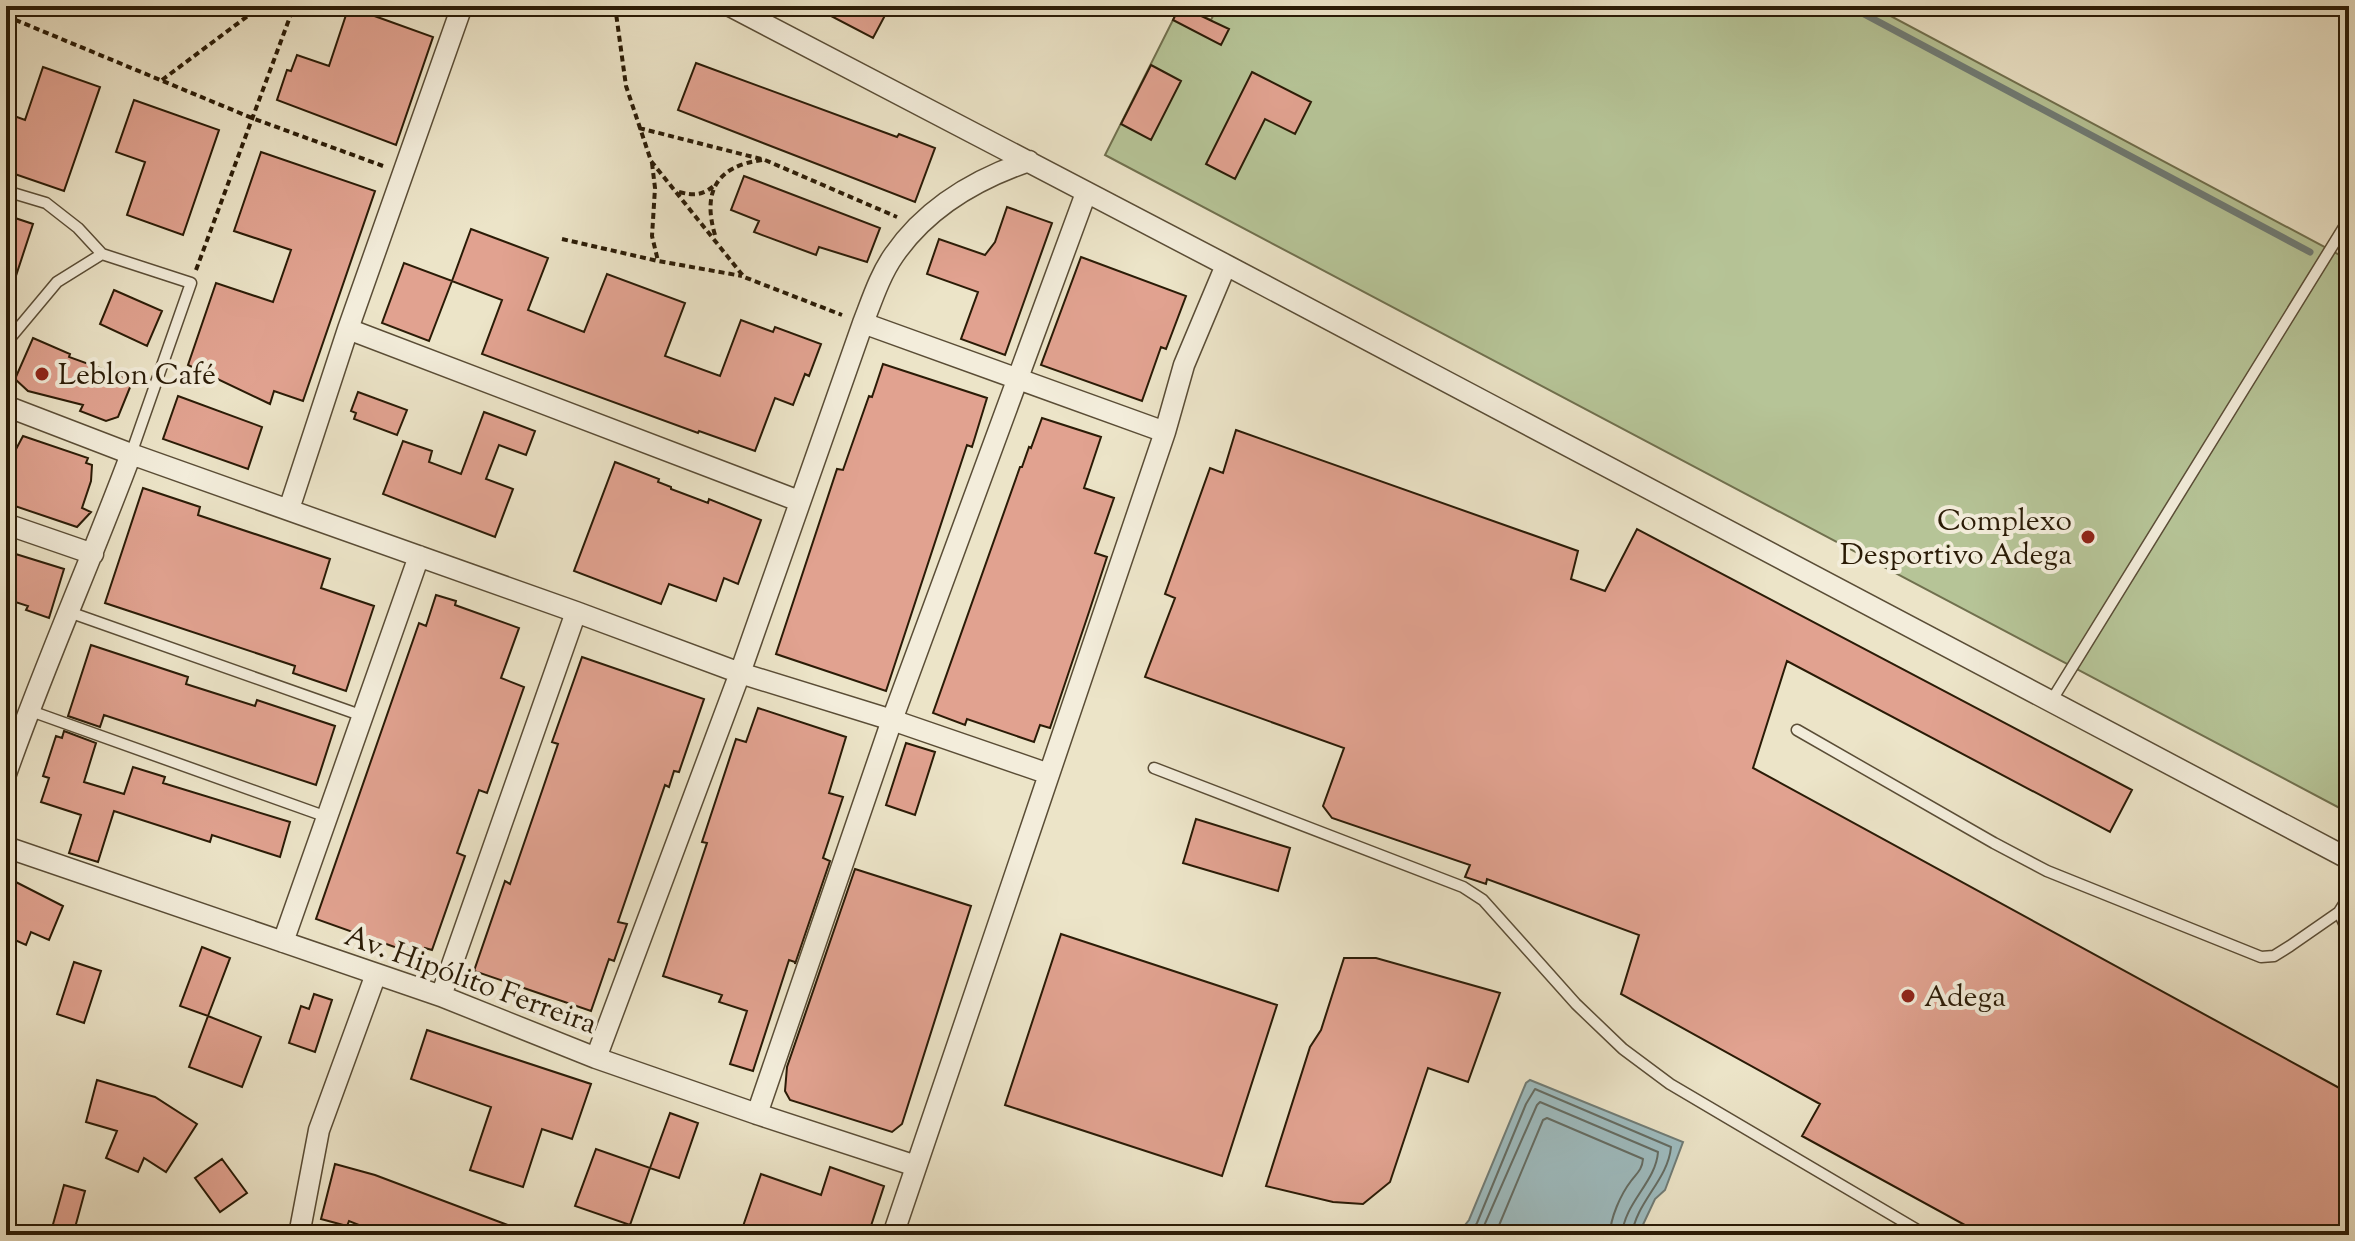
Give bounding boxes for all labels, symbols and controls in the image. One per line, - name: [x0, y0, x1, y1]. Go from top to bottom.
- place label: Leblon Café: [58, 355, 216, 398]
- marker: Leblon Café: [33, 365, 51, 383]
- place label: Complexo Desportivo Adega: [1840, 501, 2072, 578]
- marker: Complexo Desportivo Adega: [2079, 528, 2097, 546]
- street label: Av. Hipólito Ferreira: [338, 916, 602, 1047]
- place label: Adega: [1924, 977, 2006, 1020]
- marker: Adega: [1899, 987, 1917, 1005]

